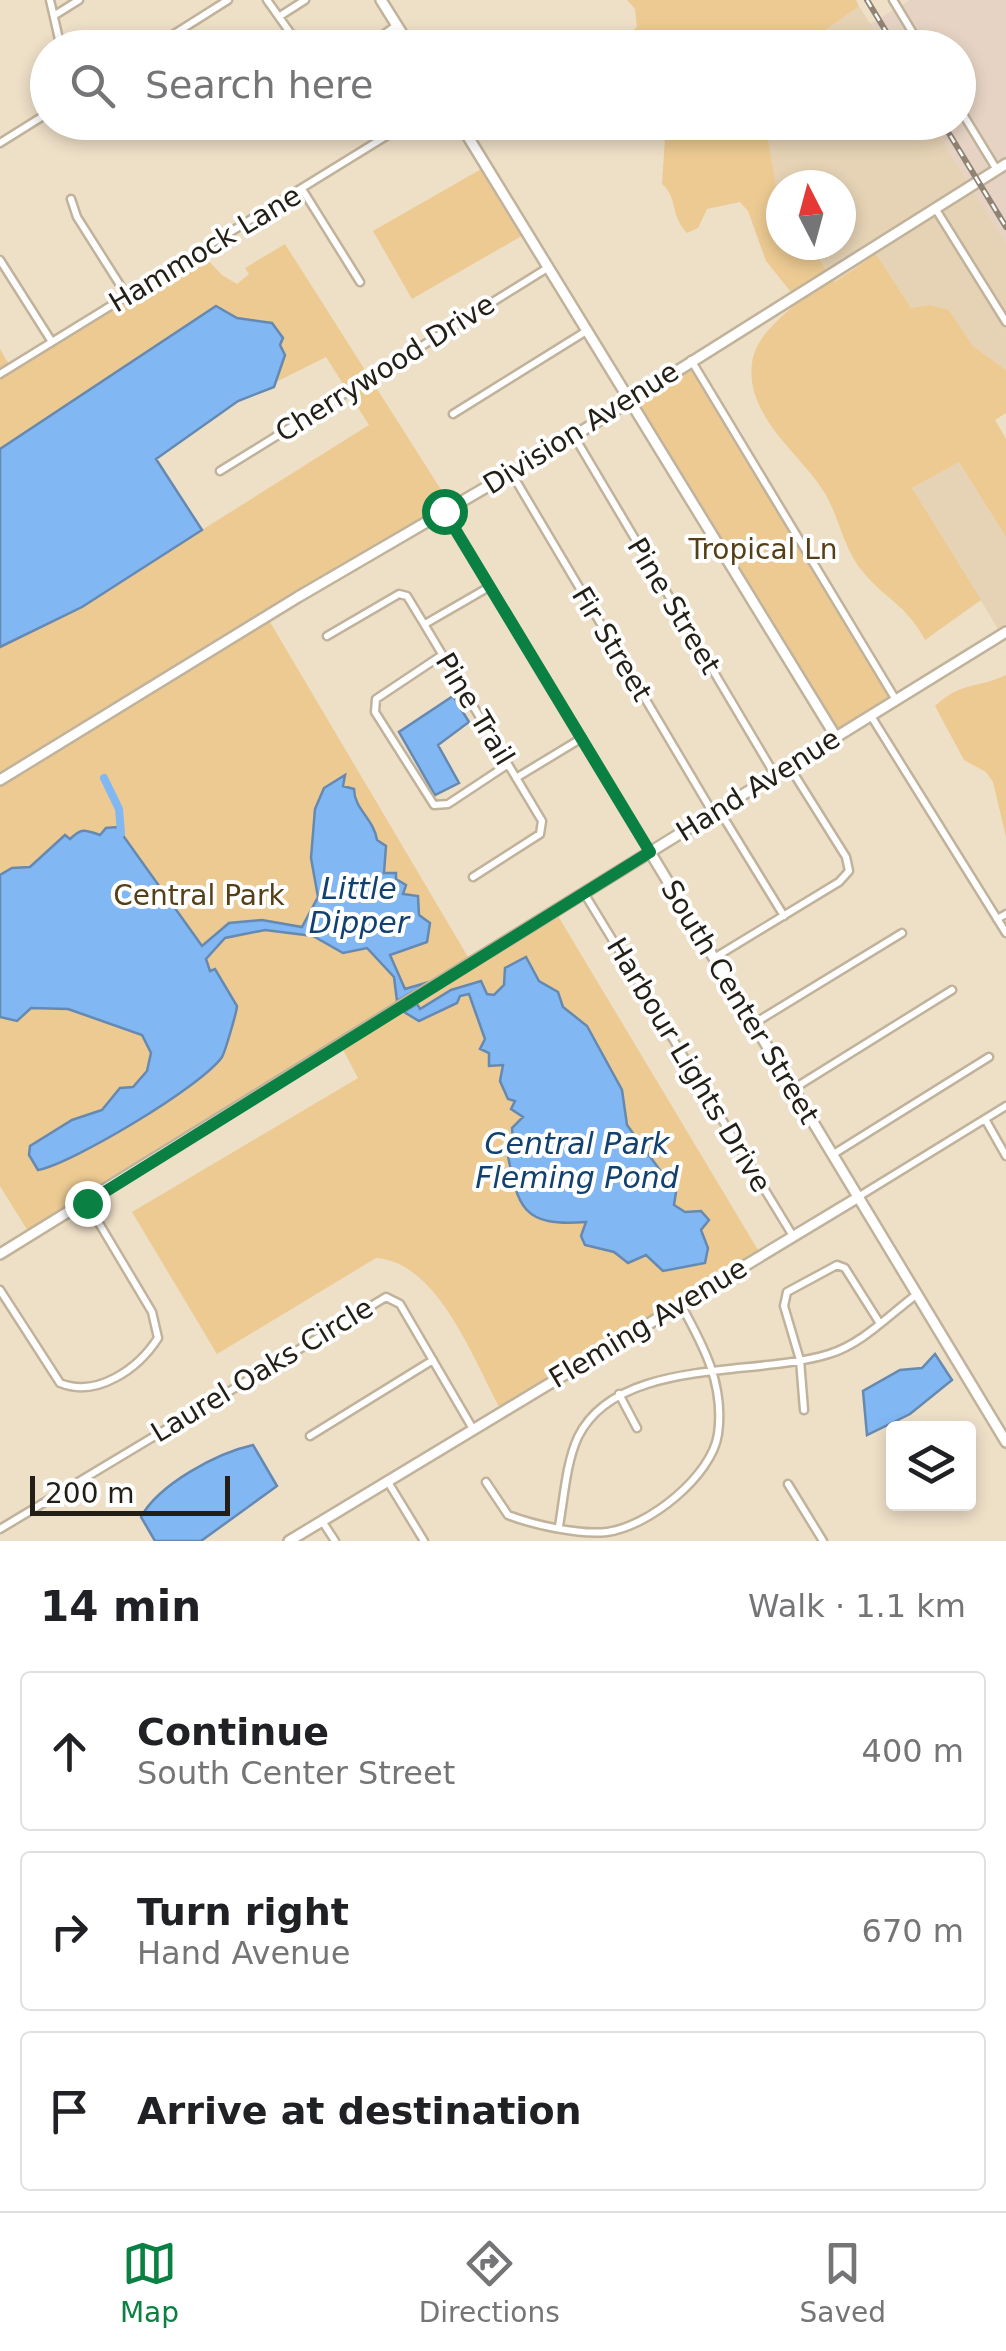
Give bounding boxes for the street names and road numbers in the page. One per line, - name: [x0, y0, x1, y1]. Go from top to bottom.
- street label: Hammock Lane: [103, 179, 307, 319]
- street label: Cherrywood Drive: [269, 287, 501, 449]
- street label: Division Avenue: [477, 355, 685, 501]
- street label: Pine Street: [620, 532, 728, 680]
- street label: Fir Street: [565, 581, 659, 707]
- street label: Pine Trail: [429, 647, 521, 771]
- street label: Hand Avenue: [670, 722, 846, 848]
- street label: South Center Street: [654, 874, 826, 1130]
- street label: Harbour Lights Drive: [600, 932, 778, 1198]
- street label: Fleming Avenue: [543, 1251, 753, 1395]
- street label: Laurel Oaks Circle: [145, 1291, 379, 1449]

